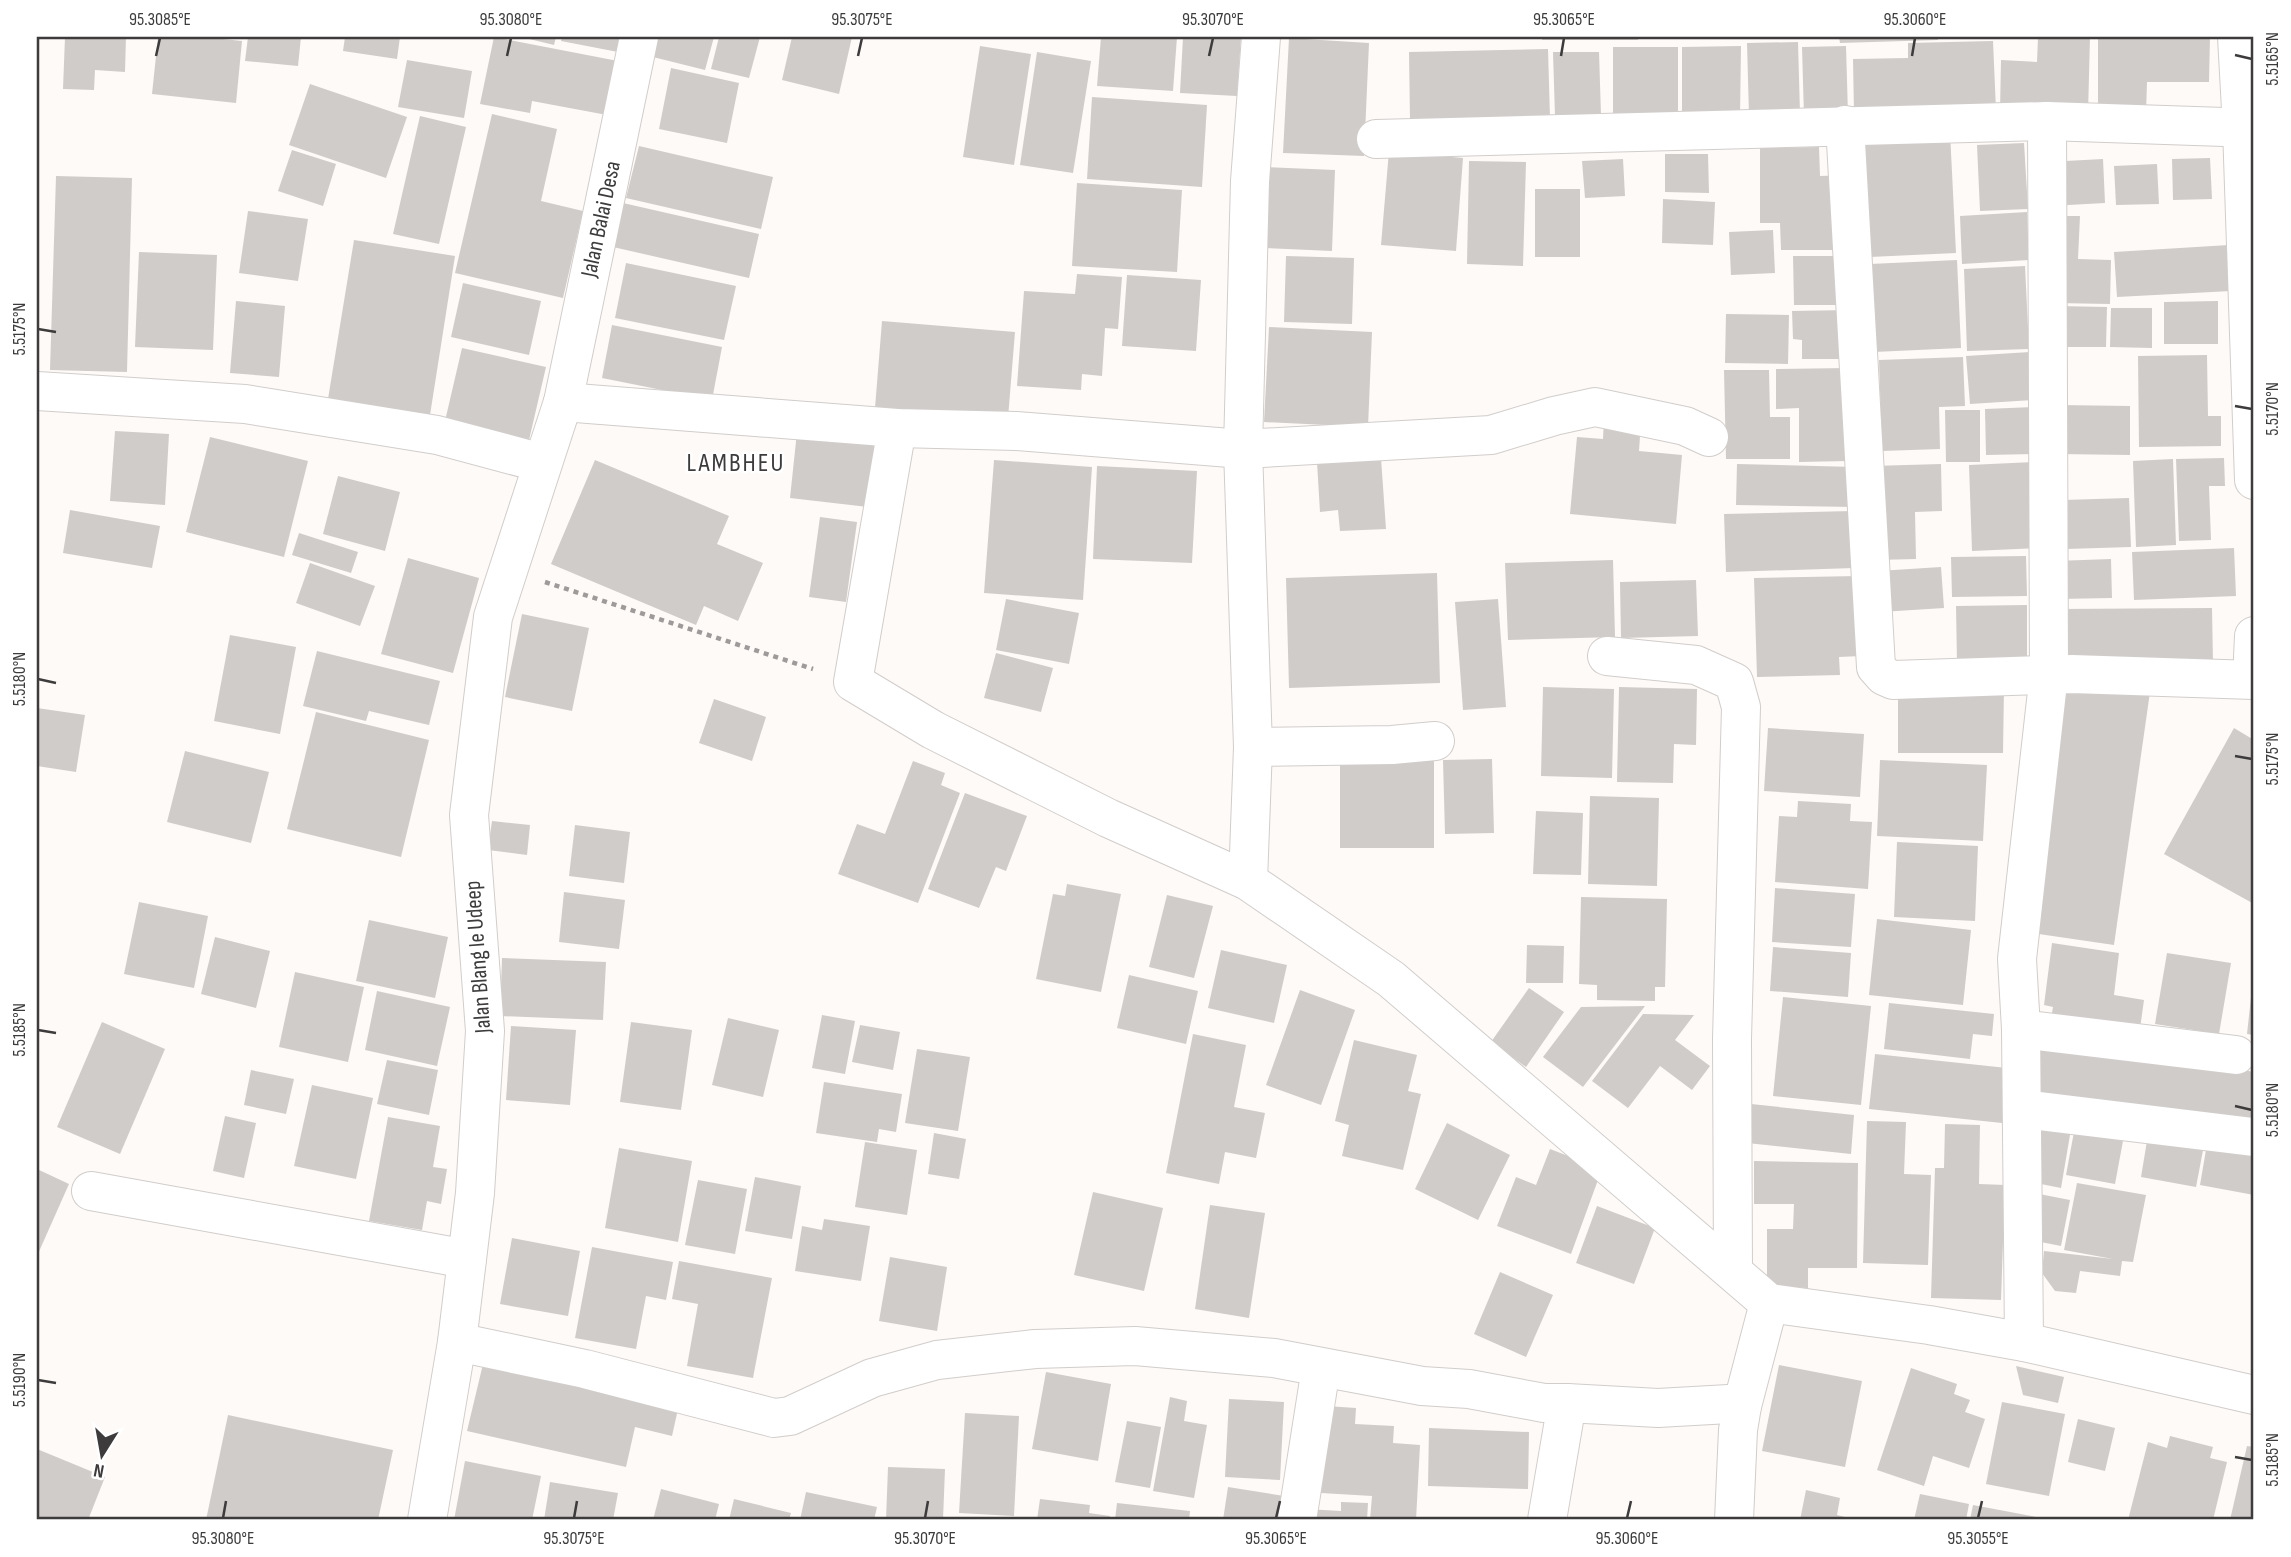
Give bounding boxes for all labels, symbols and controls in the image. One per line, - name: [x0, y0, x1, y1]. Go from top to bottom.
- text: 95.3085°E: [129, 9, 191, 30]
- text: 95.3080°E: [480, 9, 542, 30]
- text: 95.3075°E: [831, 9, 893, 30]
- text: 95.3070°E: [1182, 9, 1244, 30]
- text: 95.3065°E: [1533, 9, 1595, 30]
- text: 95.3060°E: [1884, 9, 1946, 30]
- text: 5.5165°N: [2262, 32, 2283, 86]
- street label: Jalan Balai Desa: [575, 158, 627, 281]
- text: 5.5175°N: [9, 303, 30, 355]
- text: 5.5170°N: [2262, 382, 2283, 436]
- district label: LAMBHEU: [687, 448, 785, 479]
- text: 5.5180°N: [9, 652, 30, 706]
- text: 5.5175°N: [2262, 733, 2283, 785]
- street label: Jalan Blang Ie Udeep: [459, 880, 497, 1035]
- text: 5.5185°N: [9, 1003, 30, 1057]
- text: 5.5180°N: [2262, 1083, 2283, 1137]
- text: 5.5190°N: [9, 1353, 30, 1407]
- north arrow: [66, 1420, 136, 1490]
- text: 5.5185°N: [2262, 1433, 2283, 1487]
- text: N: [92, 1458, 106, 1482]
- text: 95.3080°E: [192, 1528, 254, 1549]
- text: 95.3075°E: [543, 1528, 605, 1549]
- text: 95.3070°E: [894, 1528, 956, 1549]
- text: 95.3065°E: [1245, 1528, 1307, 1549]
- text: 95.3060°E: [1596, 1528, 1658, 1549]
- text: 95.3055°E: [1947, 1528, 2009, 1549]

